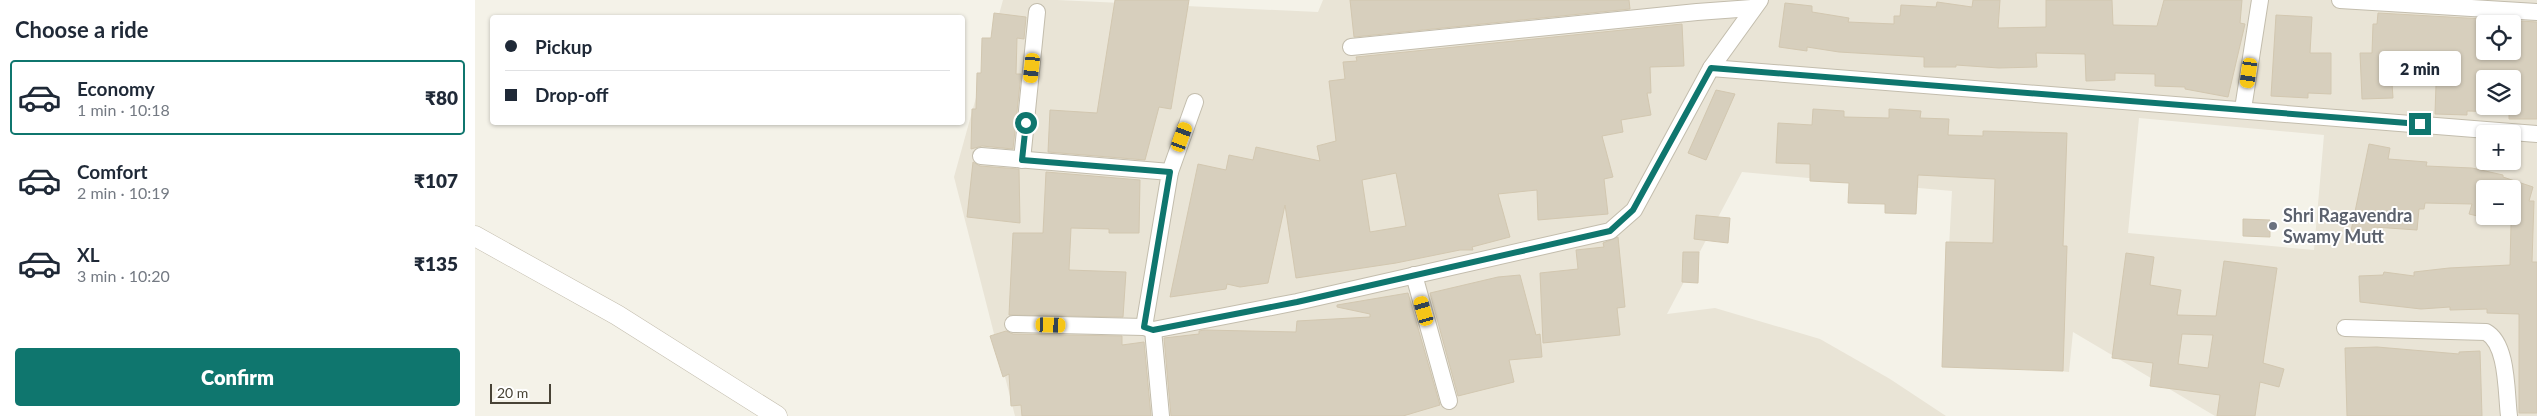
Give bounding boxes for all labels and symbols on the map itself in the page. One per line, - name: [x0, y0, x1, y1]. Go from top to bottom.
- car: [1022, 52, 1041, 84]
- callout: 2 min: [2379, 52, 2461, 86]
- car: [2239, 57, 2258, 89]
- route start: [1015, 112, 1037, 134]
- route end: [2409, 113, 2431, 135]
- car: [1169, 120, 1194, 154]
- place label: Shri Ragavendra Swamy Mutt: [2283, 204, 2412, 247]
- marker: Shri Ragavendra Swamy Mutt: [2267, 220, 2279, 232]
- car: [1412, 295, 1435, 327]
- car: [1035, 317, 1066, 333]
- scale bar: [490, 381, 551, 404]

